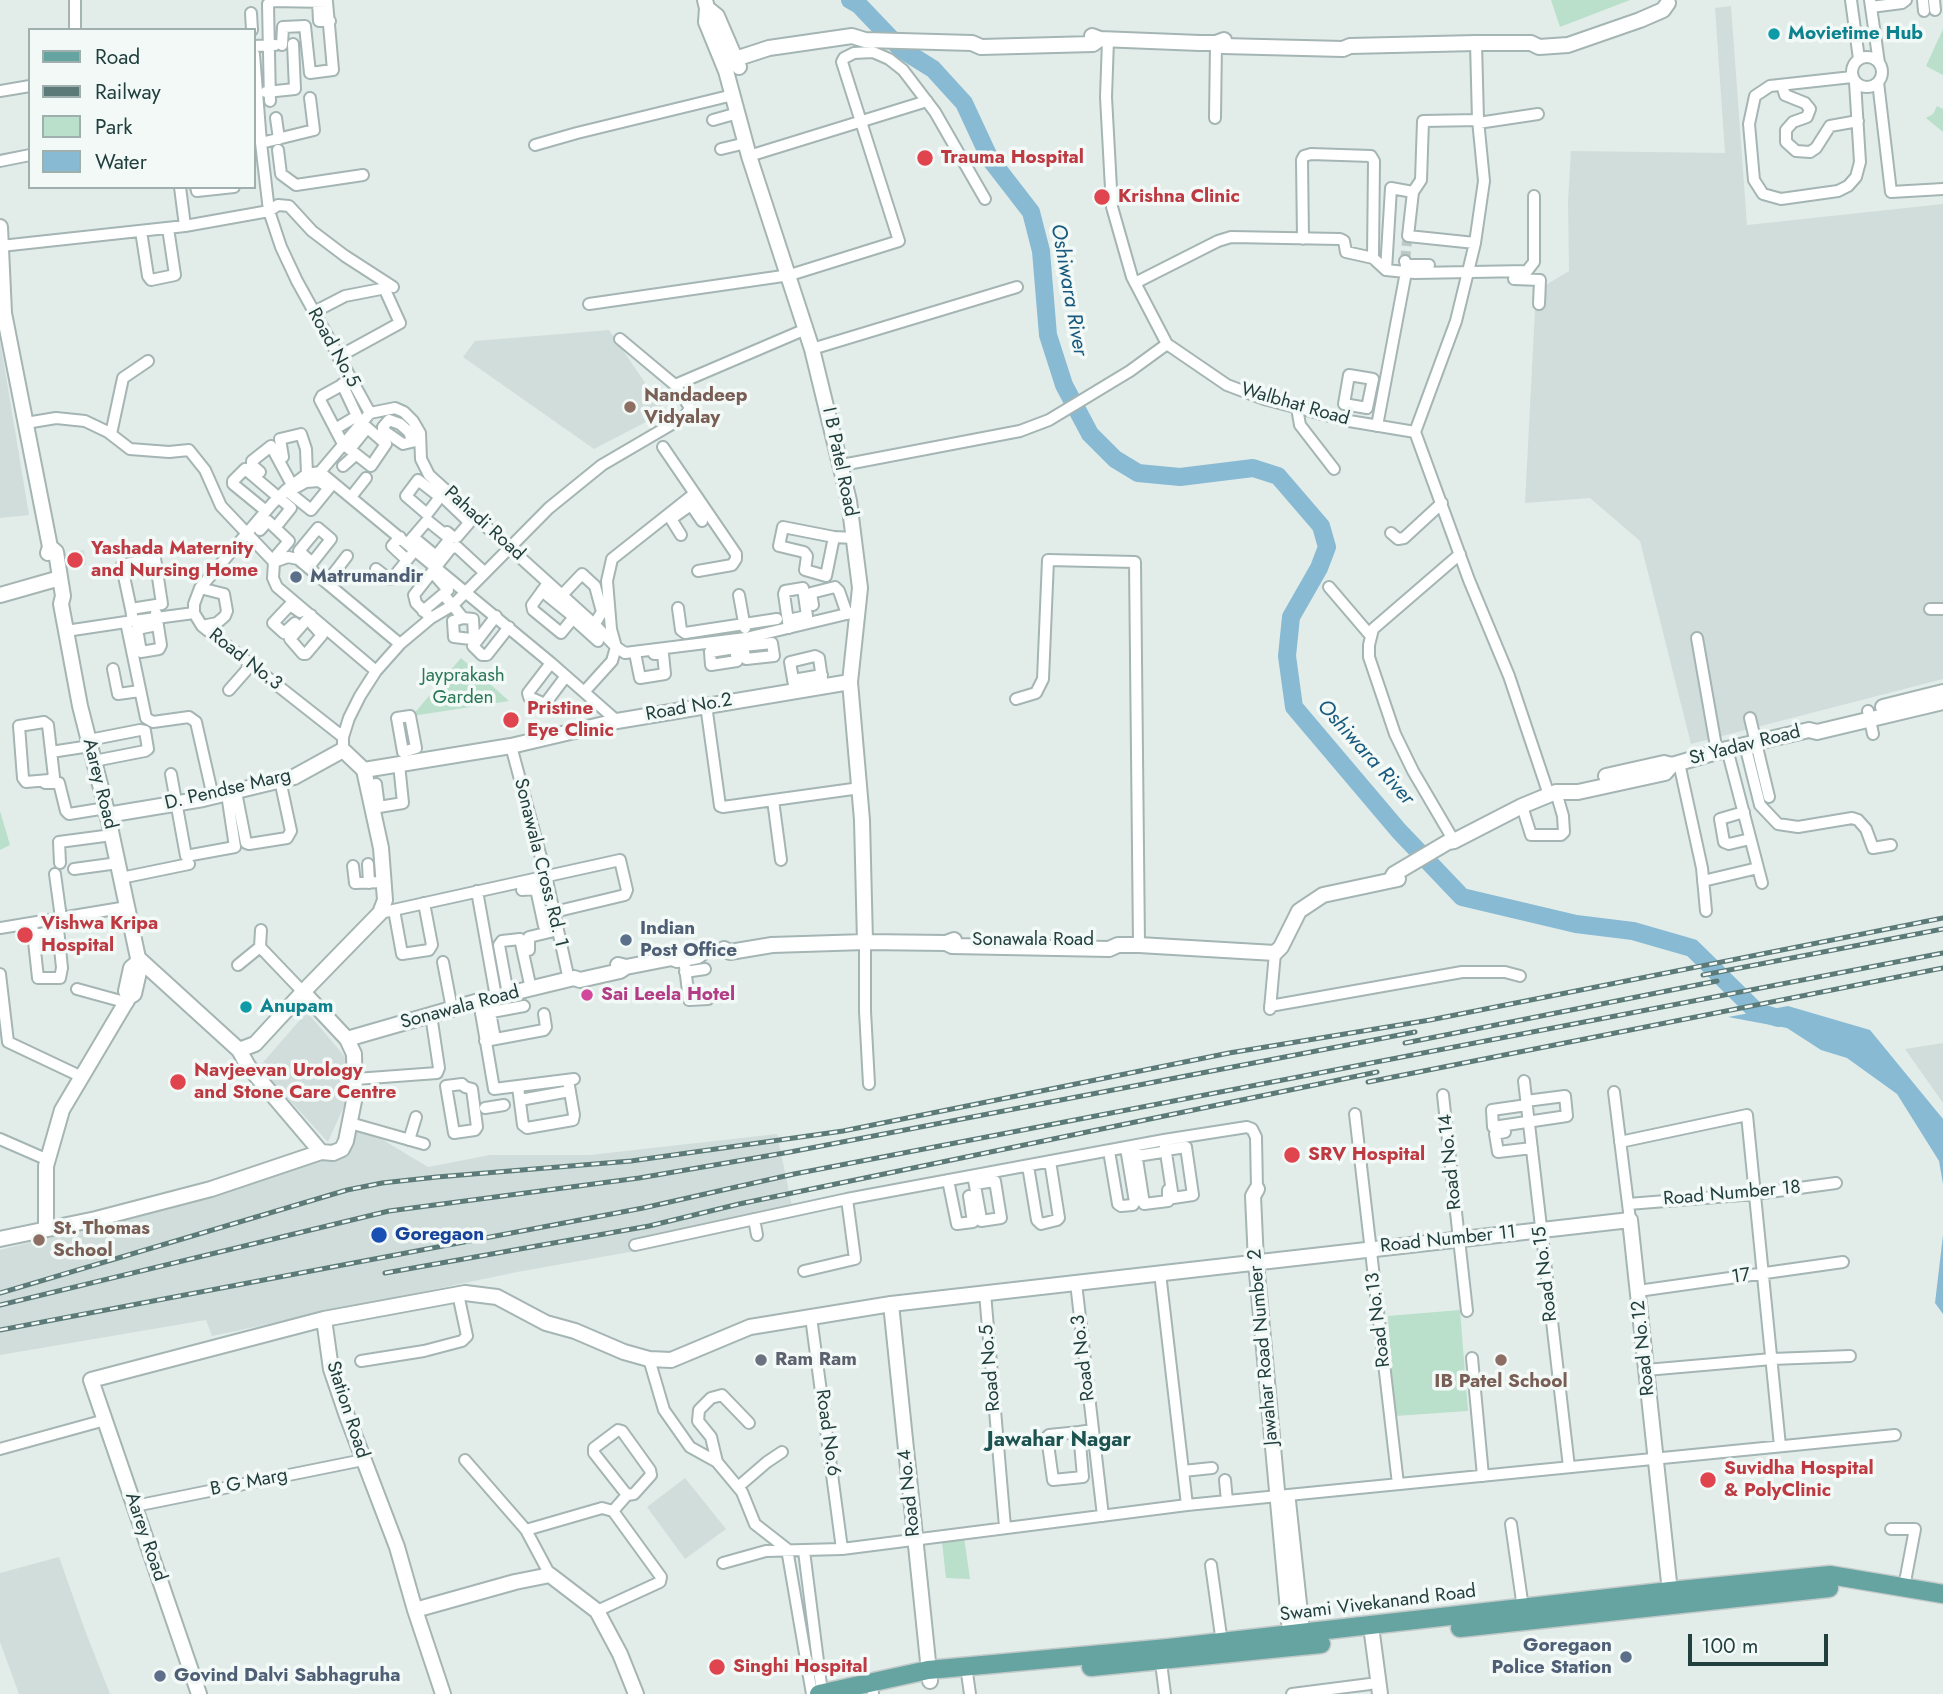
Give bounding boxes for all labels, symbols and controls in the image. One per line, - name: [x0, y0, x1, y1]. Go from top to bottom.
- place label: Movietime Hub: [1788, 23, 1923, 45]
- marker: Movietime Hub: [1766, 26, 1782, 42]
- legend: [28, 28, 256, 189]
- text: Road: [95, 42, 140, 72]
- text: Railway: [95, 77, 161, 107]
- text: Park: [95, 112, 132, 142]
- text: Water: [95, 147, 147, 177]
- place label: Trauma Hospital: [941, 147, 1084, 169]
- marker: Trauma Hospital: [915, 148, 935, 168]
- place label: Krishna Clinic: [1118, 186, 1240, 208]
- marker: Krishna Clinic: [1092, 187, 1112, 207]
- water label: Oshiwara River: [1044, 222, 1092, 358]
- street label: Road No.5: [302, 304, 364, 392]
- street label: Walbhat Road: [1238, 379, 1352, 431]
- place label: Nandadeep Vidyalay: [644, 385, 747, 429]
- marker: Nandadeep Vidyalay: [622, 399, 638, 415]
- street label: I B Patel Road: [816, 405, 862, 519]
- street label: Pahadi Road: [439, 482, 529, 566]
- place label: Yashada Maternity and Nursing Home: [91, 538, 258, 582]
- marker: Yashada Maternity and Nursing Home: [65, 550, 85, 570]
- place label: Matrumandir: [310, 566, 423, 588]
- marker: Matrumandir: [288, 569, 304, 585]
- street label: Road No.3: [204, 624, 286, 696]
- park label: Jayprakash Garden: [421, 665, 505, 709]
- street label: Road No.2: [644, 689, 734, 727]
- water label: Oshiwara River: [1311, 695, 1419, 811]
- place label: Pristine Eye Clinic: [527, 698, 614, 742]
- marker: Pristine Eye Clinic: [501, 710, 521, 730]
- street label: St Yadav Road: [1687, 721, 1803, 771]
- street label: Aarey Road: [77, 736, 121, 832]
- street label: D. Pendse Marg: [163, 764, 293, 816]
- street label: Sonawala Cross Rd. 1: [508, 776, 572, 950]
- place label: Vishwa Kripa Hospital: [41, 913, 158, 957]
- place label: Indian Post Office: [640, 918, 737, 962]
- marker: Vishwa Kripa Hospital: [15, 925, 35, 945]
- street label: Sonawala Road: [972, 929, 1094, 951]
- marker: Indian Post Office: [618, 932, 634, 948]
- street label: Sonawala Road: [398, 981, 522, 1035]
- place label: Sai Leela Hotel: [601, 984, 735, 1006]
- marker: Sai Leela Hotel: [579, 987, 595, 1003]
- place label: Anupam: [260, 996, 333, 1018]
- marker: Anupam: [238, 999, 254, 1015]
- place label: Navjeevan Urology and Stone Care Centre: [194, 1060, 396, 1104]
- marker: Navjeevan Urology and Stone Care Centre: [168, 1072, 188, 1092]
- street label: Road No.14: [1435, 1113, 1467, 1211]
- place label: SRV Hospital: [1308, 1144, 1425, 1166]
- marker: SRV Hospital: [1282, 1145, 1302, 1165]
- street label: Road Number 18: [1662, 1177, 1802, 1211]
- place label: St. Thomas School: [53, 1218, 150, 1262]
- street label: Road Number 11: [1379, 1222, 1517, 1258]
- place label: Goregaon: [395, 1224, 484, 1246]
- marker: Goregaon: [369, 1225, 389, 1245]
- street label: Road No.15: [1529, 1225, 1563, 1323]
- marker: St. Thomas School: [31, 1232, 47, 1248]
- street label: Jawahar Road Number 2: [1244, 1248, 1284, 1446]
- street label: 17: [1730, 1264, 1752, 1290]
- street label: Road No.13: [1362, 1271, 1396, 1369]
- street label: Road No.12: [1628, 1299, 1660, 1397]
- street label: Road No.3: [1067, 1313, 1101, 1403]
- street label: Road No.5: [976, 1324, 1006, 1412]
- place label: Ram Ram: [775, 1349, 857, 1371]
- marker: Ram Ram: [753, 1352, 769, 1368]
- marker: IB Patel School: [1493, 1352, 1509, 1368]
- street label: Station Road: [321, 1359, 373, 1461]
- place label: IB Patel School: [1434, 1371, 1568, 1393]
- street label: Road No.6: [810, 1388, 844, 1478]
- district label: Jawahar Nagar: [987, 1428, 1131, 1454]
- street label: Road No.4: [894, 1448, 926, 1538]
- place label: Suvidha Hospital & PolyClinic: [1724, 1458, 1874, 1502]
- street label: B G Marg: [208, 1464, 290, 1502]
- marker: Suvidha Hospital & PolyClinic: [1698, 1470, 1718, 1490]
- street label: Aarey Road: [119, 1490, 171, 1584]
- street label: Swami Vivekanand Road: [1279, 1581, 1477, 1627]
- scale bar: [1691, 1620, 1831, 1664]
- text: 100 m: [1701, 1631, 1758, 1661]
- place label: Goregaon Police Station: [1492, 1635, 1612, 1679]
- marker: Goregaon Police Station: [1618, 1649, 1634, 1665]
- place label: Singhi Hospital: [733, 1656, 868, 1678]
- marker: Singhi Hospital: [707, 1657, 727, 1677]
- place label: Govind Dalvi Sabhagruha: [174, 1665, 401, 1687]
- marker: Govind Dalvi Sabhagruha: [152, 1668, 168, 1684]

